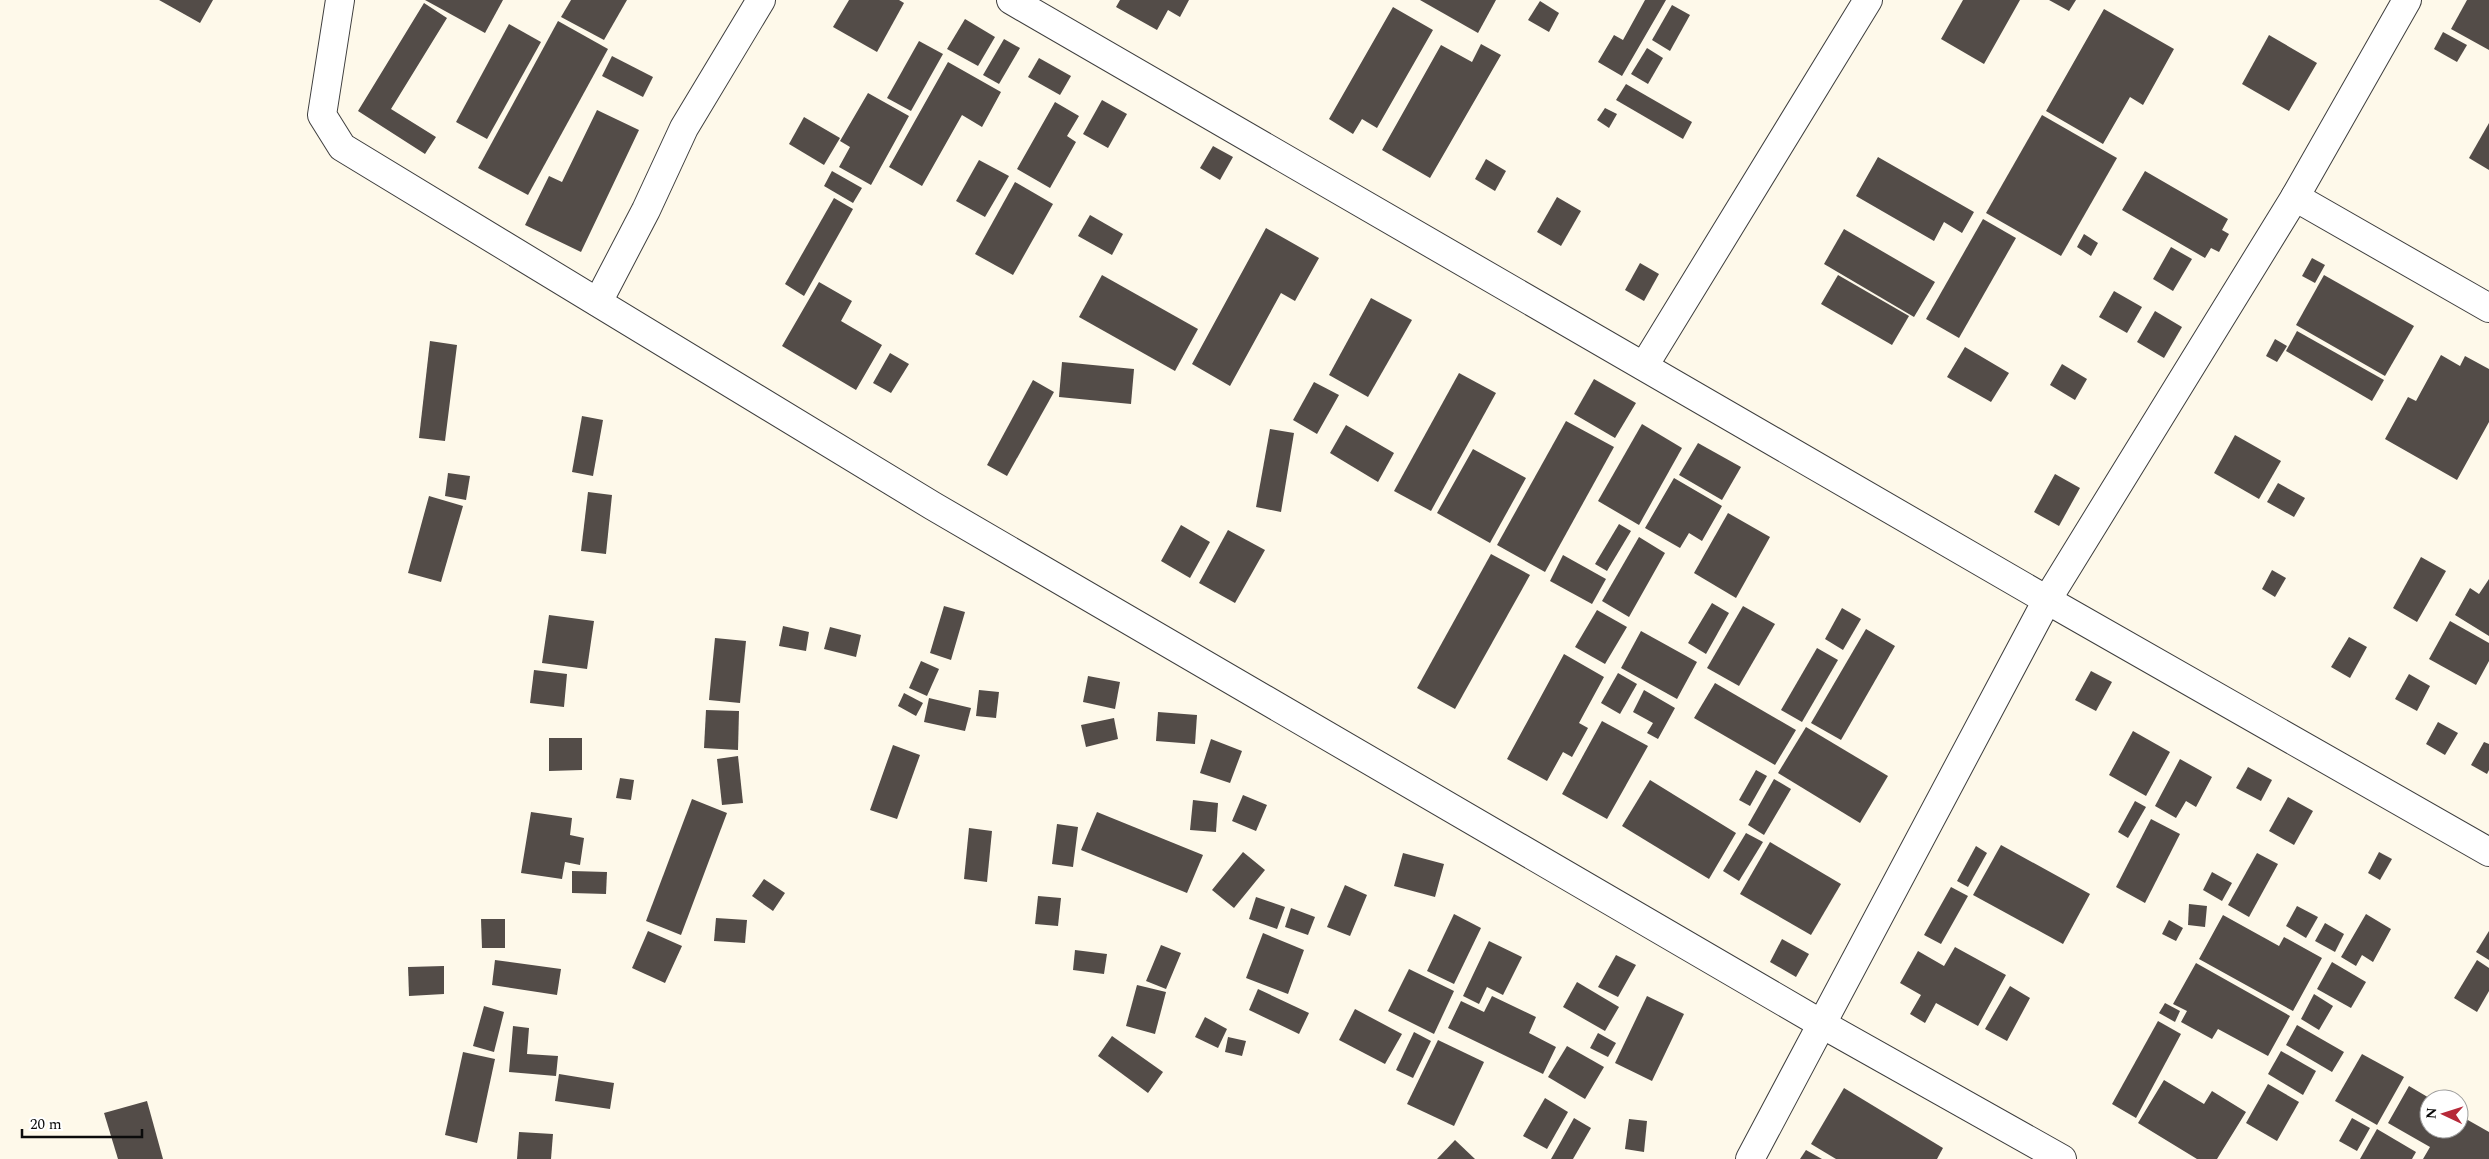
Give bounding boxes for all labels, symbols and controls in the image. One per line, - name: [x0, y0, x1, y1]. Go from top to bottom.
- north arrow: [2419, 1089, 2469, 1139]
- scale bar: [22, 1106, 142, 1138]
- text: N: [2421, 1107, 2442, 1120]
- text: 20 m: [30, 1113, 62, 1136]

